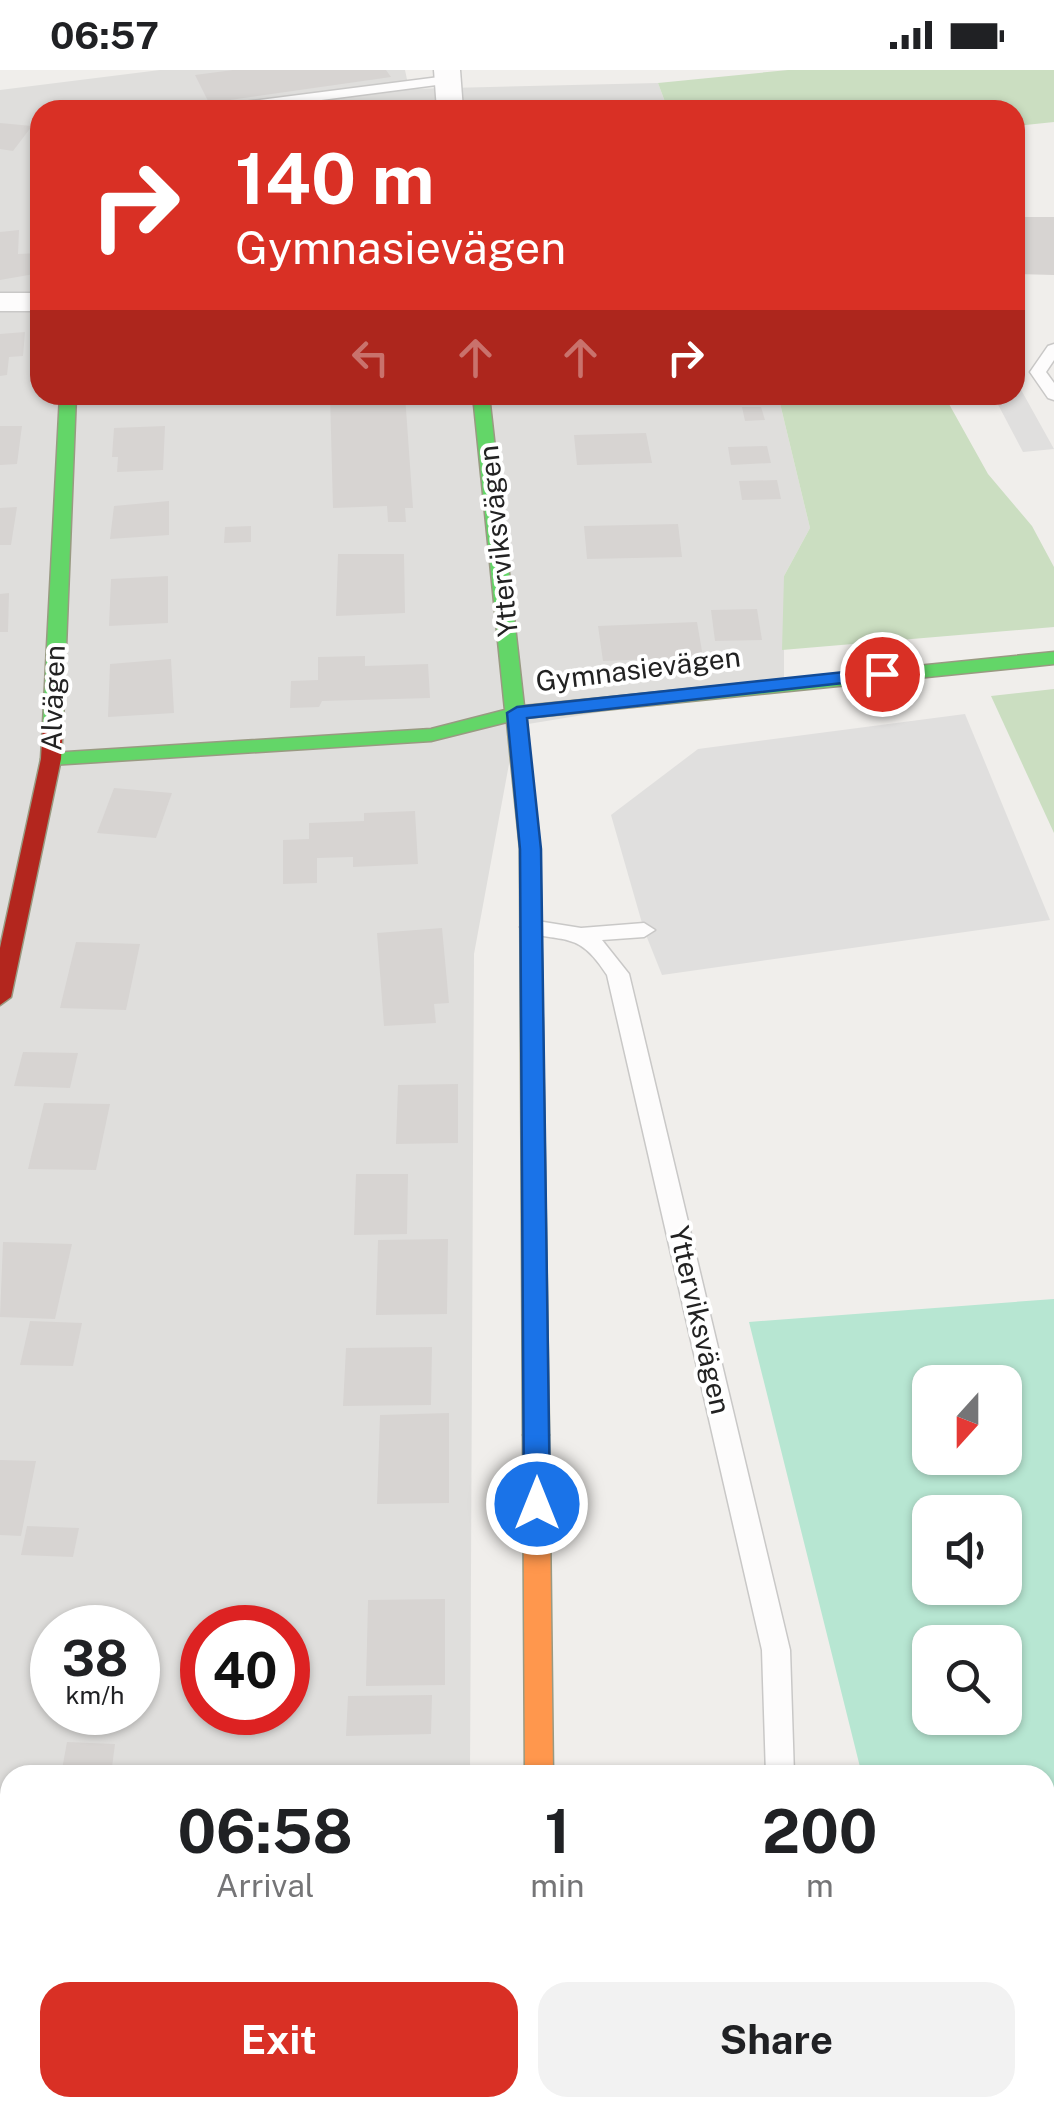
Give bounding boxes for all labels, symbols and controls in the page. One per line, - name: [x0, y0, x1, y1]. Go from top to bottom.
- text: 06:57: [50, 13, 159, 58]
- text: 140 m: [235, 137, 434, 220]
- icon: right: [70, 140, 200, 270]
- text: Gymnasievägen: [235, 221, 566, 274]
- icon: left: [343, 330, 398, 385]
- icon: ahead: [448, 330, 503, 385]
- icon: ahead: [553, 330, 608, 385]
- icon: right: [658, 330, 713, 385]
- street label: Ytterviksvägen: [471, 444, 524, 638]
- pin: [840, 632, 925, 717]
- street label: Gymnasievägen: [534, 640, 742, 697]
- street label: Alvägen: [34, 644, 71, 752]
- icon: arrive: [855, 647, 910, 702]
- street label: Ytterviksvägen: [663, 1223, 738, 1417]
- north arrow: [912, 1365, 1022, 1475]
- map controls: [912, 1365, 1022, 1735]
- position arrow: [485, 1452, 589, 1556]
- button: sound: [912, 1495, 1022, 1605]
- speed limit sign: 40: [180, 1605, 310, 1735]
- button: search: [912, 1625, 1022, 1735]
- text: 38: [62, 1628, 128, 1687]
- text: km/h: [66, 1680, 124, 1710]
- text: 06:58: [178, 1796, 353, 1867]
- text: 1: [545, 1796, 570, 1867]
- text: 200: [762, 1796, 877, 1867]
- text: Arrival: [216, 1867, 315, 1904]
- text: min: [530, 1867, 585, 1904]
- text: m: [806, 1867, 834, 1904]
- button: Exit: [40, 1982, 518, 2097]
- button: Share: [538, 1982, 1015, 2097]

